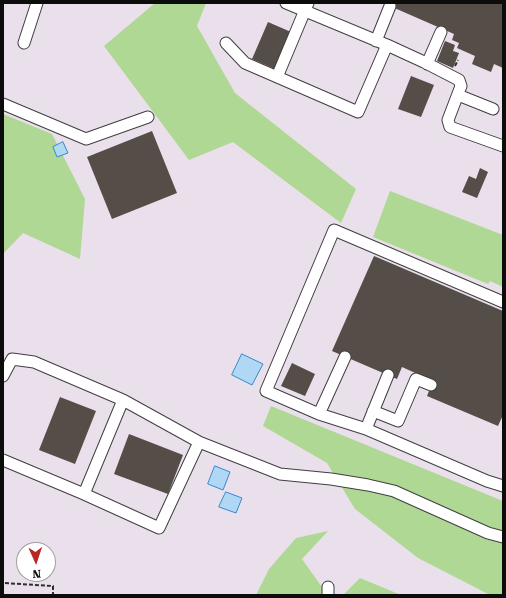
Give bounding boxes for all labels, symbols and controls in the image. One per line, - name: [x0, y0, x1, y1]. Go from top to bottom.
- north arrow: [16, 542, 56, 582]
- text: N: [32, 567, 41, 580]

